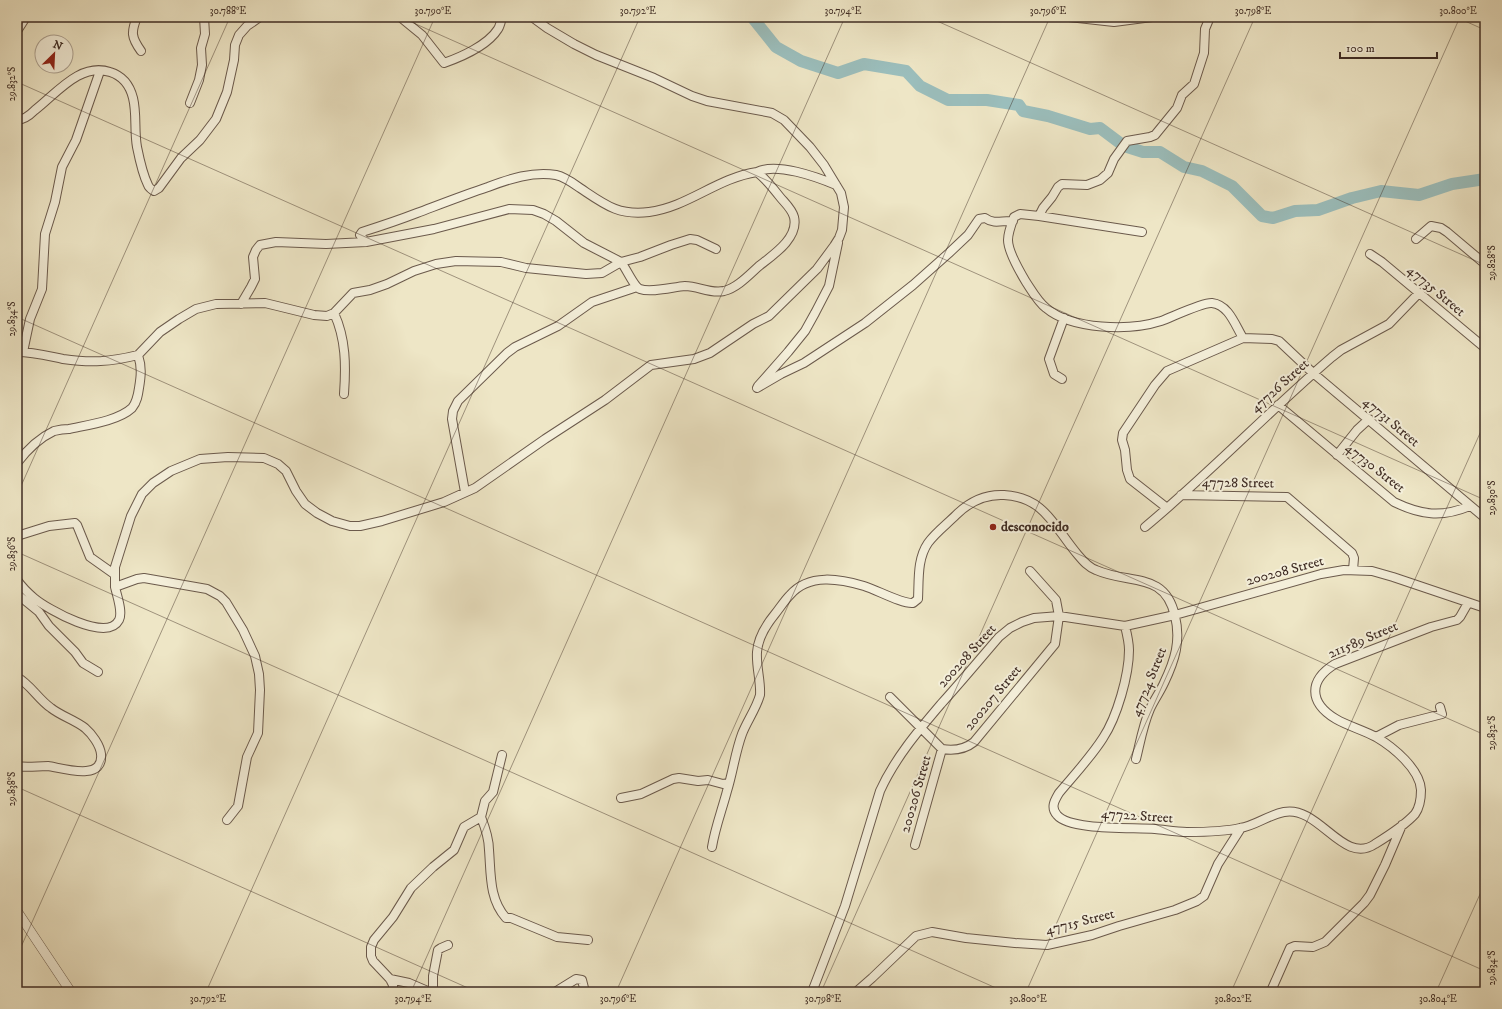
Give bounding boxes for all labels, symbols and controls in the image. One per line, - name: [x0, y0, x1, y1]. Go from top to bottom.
- text: 30.788°E: [210, 5, 246, 17]
- text: 30.790°E: [415, 5, 451, 17]
- text: 30.792°E: [620, 5, 656, 17]
- text: 30.794°E: [824, 5, 862, 17]
- text: 30.796°E: [1030, 5, 1066, 17]
- text: 30.798°E: [1235, 5, 1271, 17]
- text: 30.800°E: [1439, 5, 1477, 17]
- north arrow: [34, 34, 74, 74]
- scale bar: [1340, 34, 1437, 60]
- text: N: [51, 38, 65, 54]
- text: 100 m: [1346, 41, 1375, 56]
- text: 29.832°S: [6, 67, 18, 101]
- text: 29.828°S: [1486, 245, 1498, 281]
- street label: 47735 Street: [1403, 261, 1469, 321]
- text: 29.834°S: [6, 301, 18, 337]
- street label: 47726 Street: [1247, 355, 1313, 417]
- street label: 47731 Street: [1359, 393, 1424, 451]
- street label: 47730 Street: [1341, 439, 1409, 497]
- street label: 47728 Street: [1202, 473, 1275, 493]
- text: 29.830°S: [1486, 481, 1498, 515]
- place label: desconocido: [1001, 518, 1069, 536]
- marker: desconocido: [988, 522, 998, 532]
- text: 29.836°S: [6, 537, 18, 571]
- street label: 200208 Street: [1244, 552, 1326, 590]
- street label: 211589 Street: [1325, 617, 1401, 663]
- street label: 200208 Street: [934, 620, 1001, 692]
- street label: 47724 Street: [1127, 644, 1171, 719]
- street label: 200207 Street: [960, 661, 1026, 734]
- text: 29.832°S: [1486, 716, 1498, 750]
- street label: 200206 Street: [896, 753, 936, 835]
- text: 29.838°S: [6, 772, 18, 806]
- street label: 47722 Street: [1100, 805, 1174, 828]
- street label: 47715 Street: [1044, 905, 1117, 939]
- text: 29.834°S: [1486, 950, 1498, 986]
- text: 30.792°E: [190, 993, 226, 1005]
- text: 30.794°E: [394, 993, 432, 1005]
- text: 30.796°E: [600, 993, 636, 1005]
- text: 30.798°E: [805, 993, 841, 1005]
- text: 30.800°E: [1009, 993, 1047, 1005]
- text: 30.802°E: [1214, 993, 1252, 1005]
- text: 30.804°E: [1419, 993, 1457, 1005]

